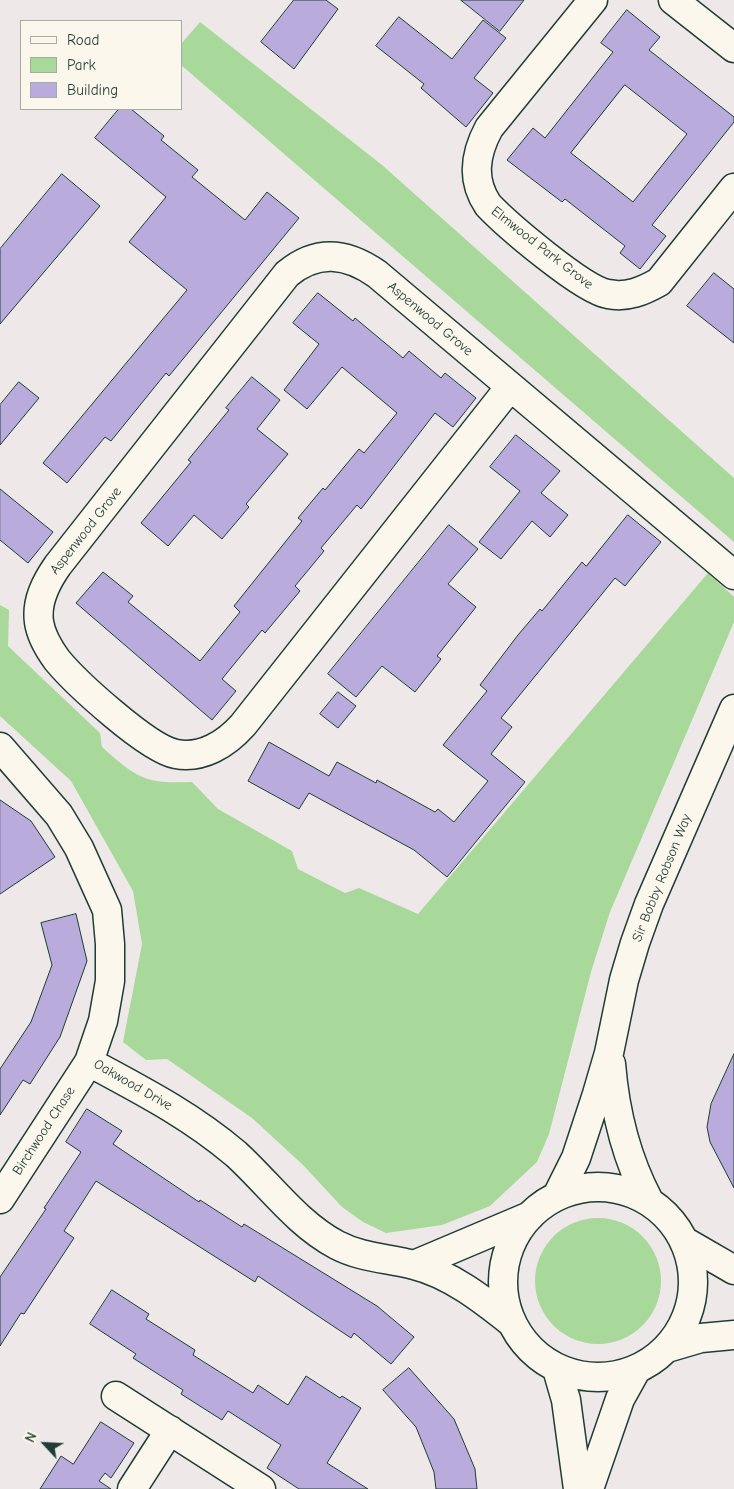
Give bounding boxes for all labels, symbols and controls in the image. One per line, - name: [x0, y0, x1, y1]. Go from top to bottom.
- legend: [20, 20, 182, 110]
- text: Road: [67, 31, 99, 49]
- text: Park: [67, 56, 96, 74]
- text: Building: [67, 81, 118, 99]
- street label: Elmwood Park Grove: [488, 203, 596, 293]
- street label: Aspenwood Grove: [384, 278, 476, 360]
- street label: Aspenwood Grove: [47, 484, 125, 578]
- street label: Sir Bobby Robson Way: [629, 812, 695, 944]
- street label: Oakwood Drive: [91, 1056, 175, 1114]
- street label: Birchwood Chase: [9, 1083, 79, 1179]
- north arrow: [20, 1419, 70, 1469]
- text: N: [21, 1430, 41, 1445]

